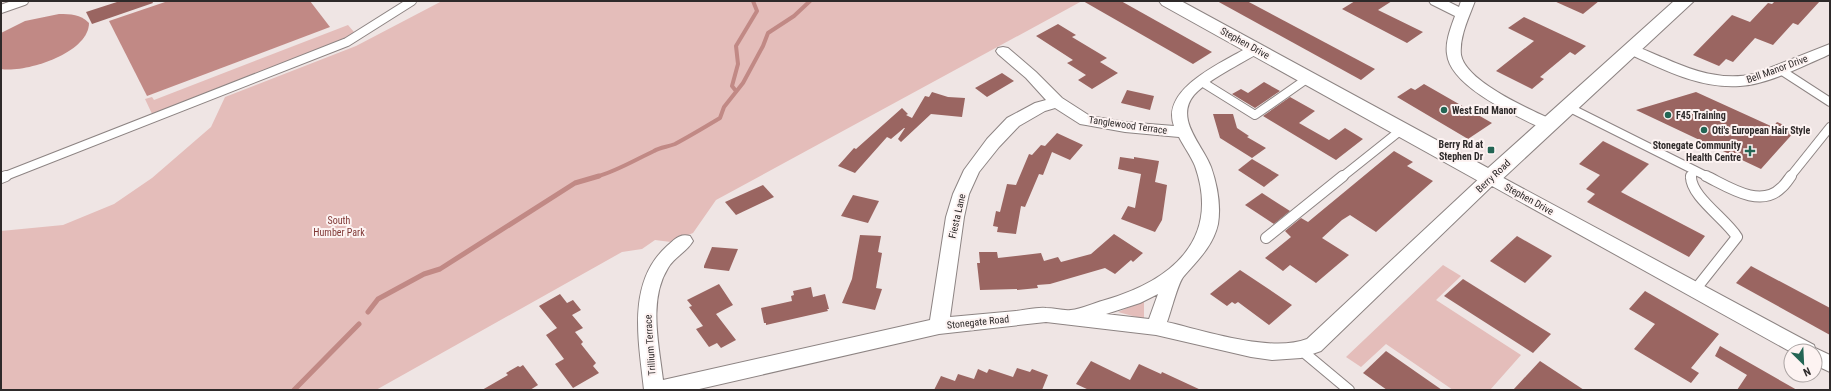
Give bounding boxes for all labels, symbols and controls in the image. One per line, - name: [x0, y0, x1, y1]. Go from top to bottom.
- street label: Stephen Drive: [1219, 25, 1272, 61]
- street label: Bell Manor Drive: [1745, 53, 1809, 85]
- marker: West End Manor: [1439, 105, 1449, 115]
- place label: West End Manor: [1452, 105, 1517, 116]
- marker: F45 Training: [1663, 110, 1673, 120]
- place label: F45 Training: [1676, 110, 1726, 121]
- street label: Tanglewood Terrace: [1088, 114, 1168, 136]
- marker: Oti's European Hair Style: [1699, 125, 1709, 135]
- place label: Oti's European Hair Style: [1712, 125, 1811, 136]
- place label: Berry Rd at Stephen Dr: [1439, 139, 1484, 162]
- place label: Stonegate Community Health Centre: [1653, 140, 1742, 163]
- marker: Berry Rd at Stephen Dr: [1486, 145, 1496, 155]
- marker: Stonegate Community Health Centre: [1744, 145, 1756, 157]
- street label: Berry Road: [1474, 157, 1512, 195]
- street label: Stephen Drive: [1503, 181, 1556, 217]
- street label: Fiesta Lane: [947, 192, 968, 239]
- park label: South Humber Park: [313, 215, 365, 238]
- street label: Stonegate Road: [946, 313, 1010, 331]
- street label: Trillium Terrace: [642, 314, 658, 376]
- north arrow: [1783, 343, 1823, 383]
- text: N: [1801, 364, 1813, 379]

